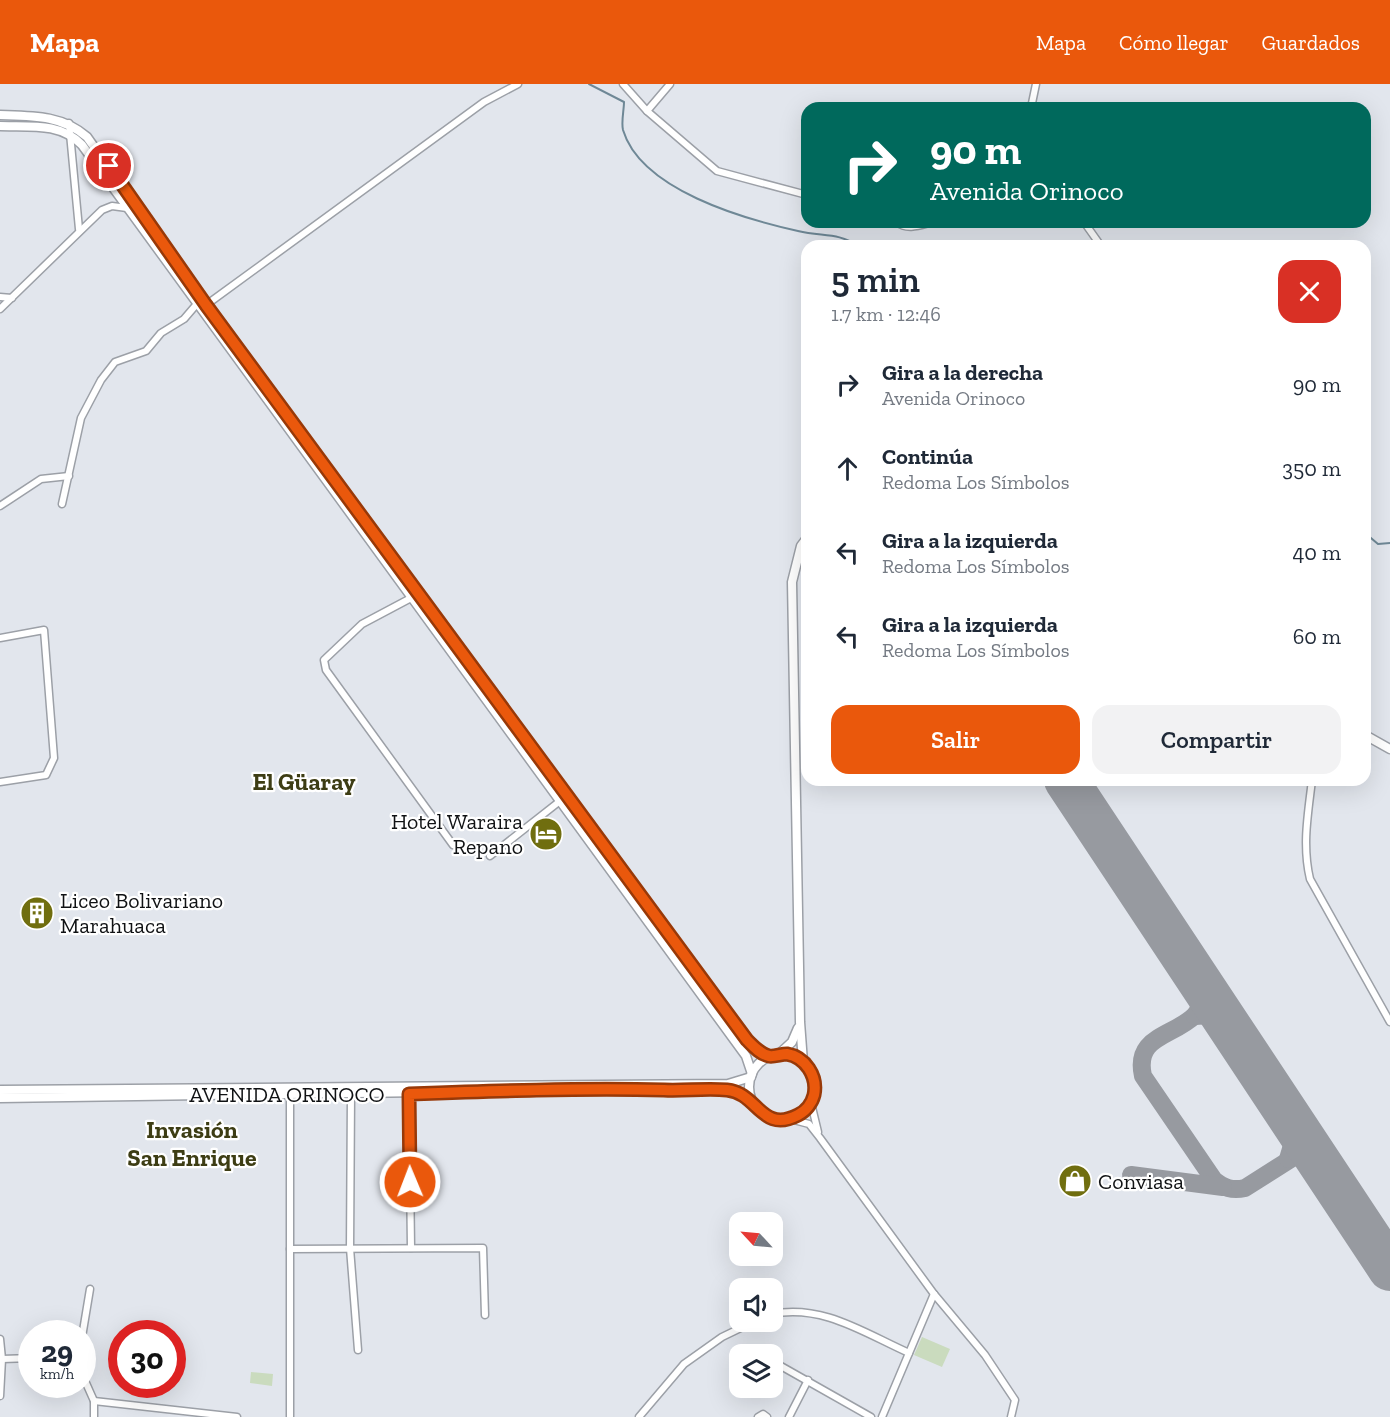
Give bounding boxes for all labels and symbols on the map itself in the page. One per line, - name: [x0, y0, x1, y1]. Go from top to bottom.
- pin: [83, 140, 134, 191]
- district label: El Güaray: [252, 767, 356, 796]
- place label: Hotel Waraira Repano: [391, 808, 523, 860]
- hotel icon: Hotel Waraira Repano: [528, 816, 564, 852]
- place label: Liceo Bolivariano Marahuaca: [60, 887, 223, 939]
- building icon: Liceo Bolivariano Marahuaca: [19, 895, 55, 931]
- street label: AVENIDA ORINOCO: [189, 1081, 385, 1108]
- district label: Invasión San Enrique: [127, 1115, 257, 1172]
- position arrow: [378, 1150, 442, 1214]
- shop icon: Conviasa: [1057, 1163, 1093, 1199]
- place label: Conviasa: [1098, 1168, 1184, 1195]
- north arrow: [729, 1212, 783, 1266]
- speed limit sign: 30: [108, 1320, 186, 1398]

